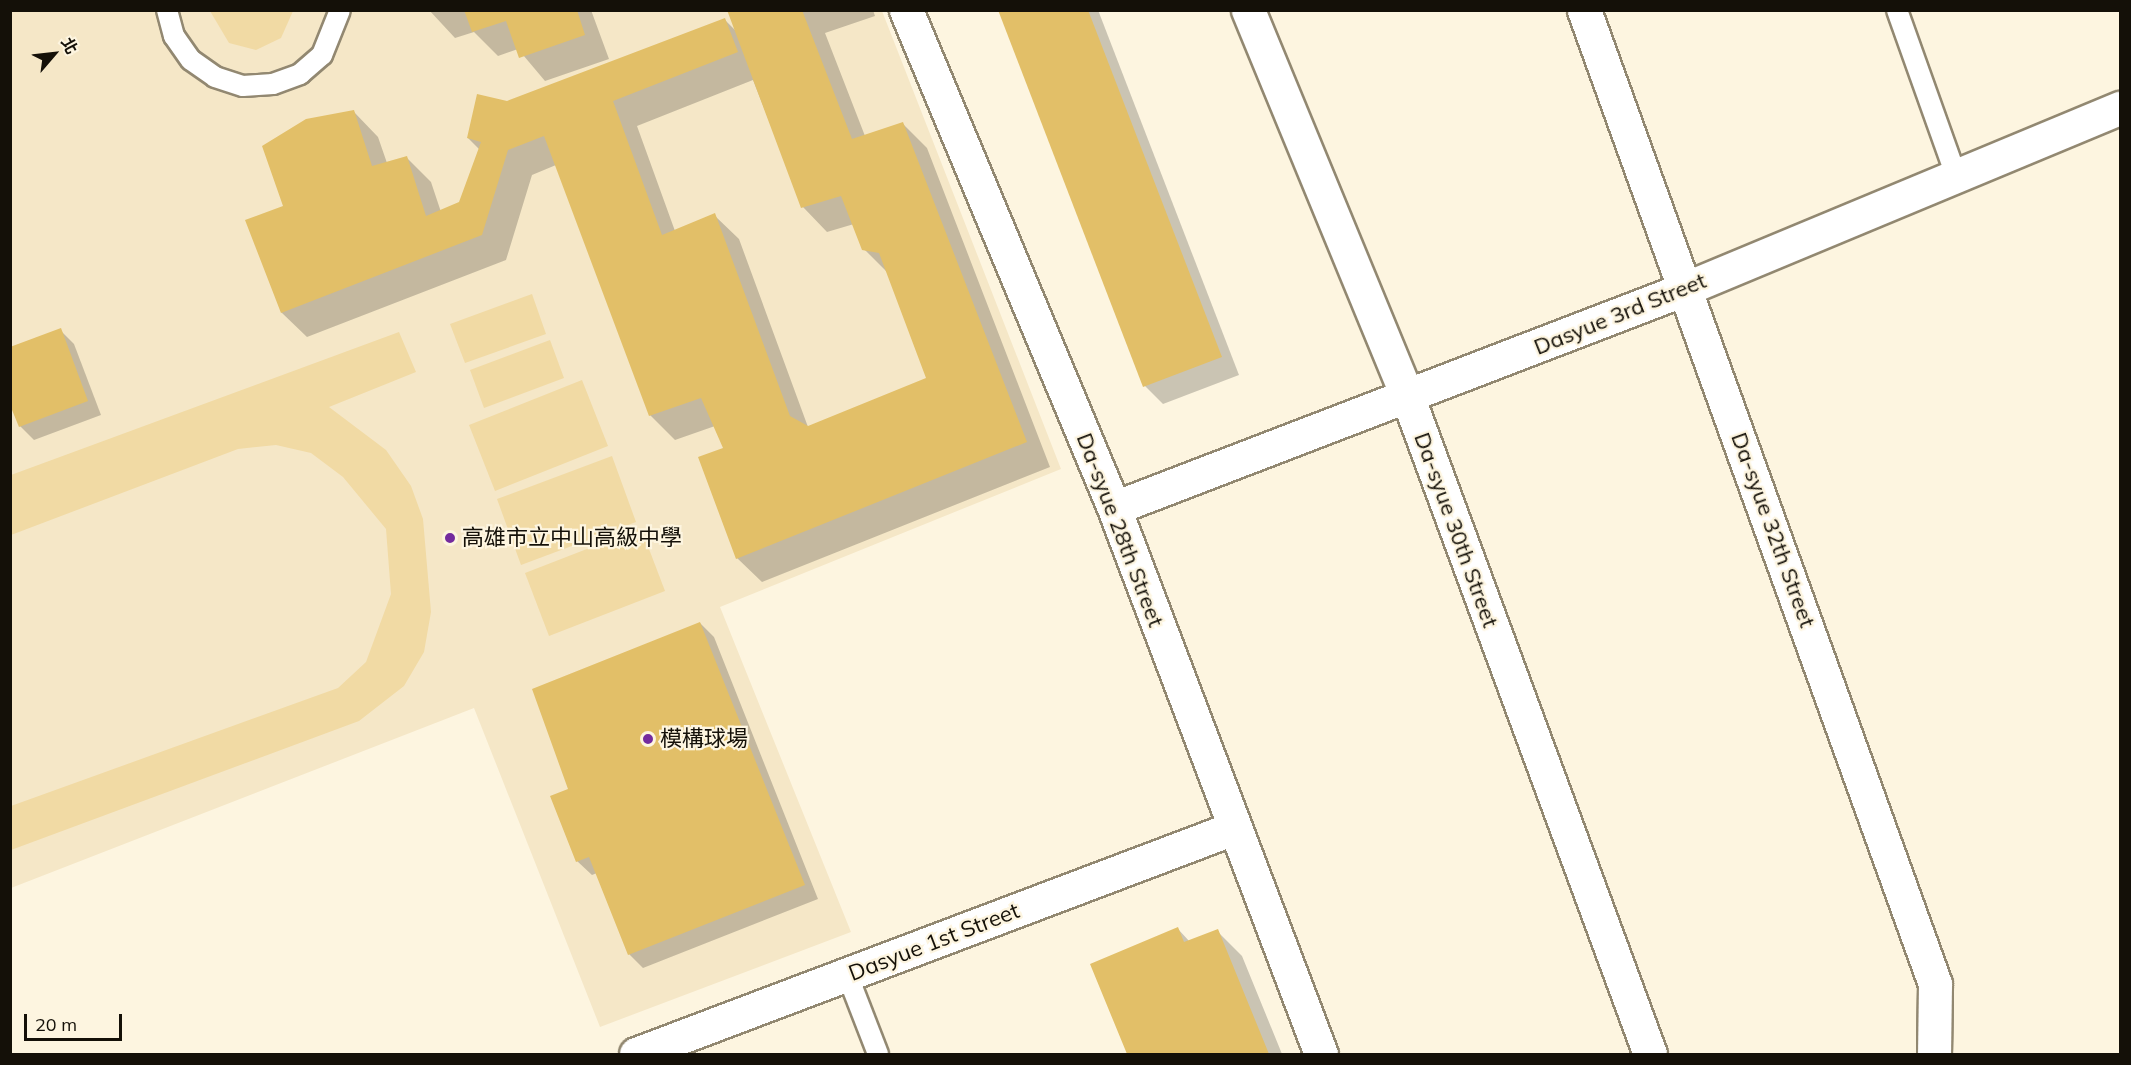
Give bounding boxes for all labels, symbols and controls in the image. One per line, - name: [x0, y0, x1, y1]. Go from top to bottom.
- north arrow: [24, 24, 84, 84]
- text: 北: [57, 34, 82, 57]
- street label: Dasyue 3rd Street: [1530, 267, 1710, 361]
- street label: Da-syue 28th Street: [1071, 429, 1169, 631]
- street label: Da-syue 30th Street: [1408, 429, 1504, 631]
- street label: Da-syue 32th Street: [1725, 429, 1821, 631]
- place label: 高雄市立中山高級中學: [462, 525, 682, 551]
- marker: 高雄市立中山高級中學: [443, 531, 457, 545]
- place label: 模構球場: [660, 726, 748, 752]
- marker: 模構球場: [641, 732, 655, 746]
- street label: Dasyue 1st Street: [845, 897, 1023, 987]
- scale bar: [27, 1002, 124, 1040]
- text: 20 m: [35, 1013, 77, 1036]

